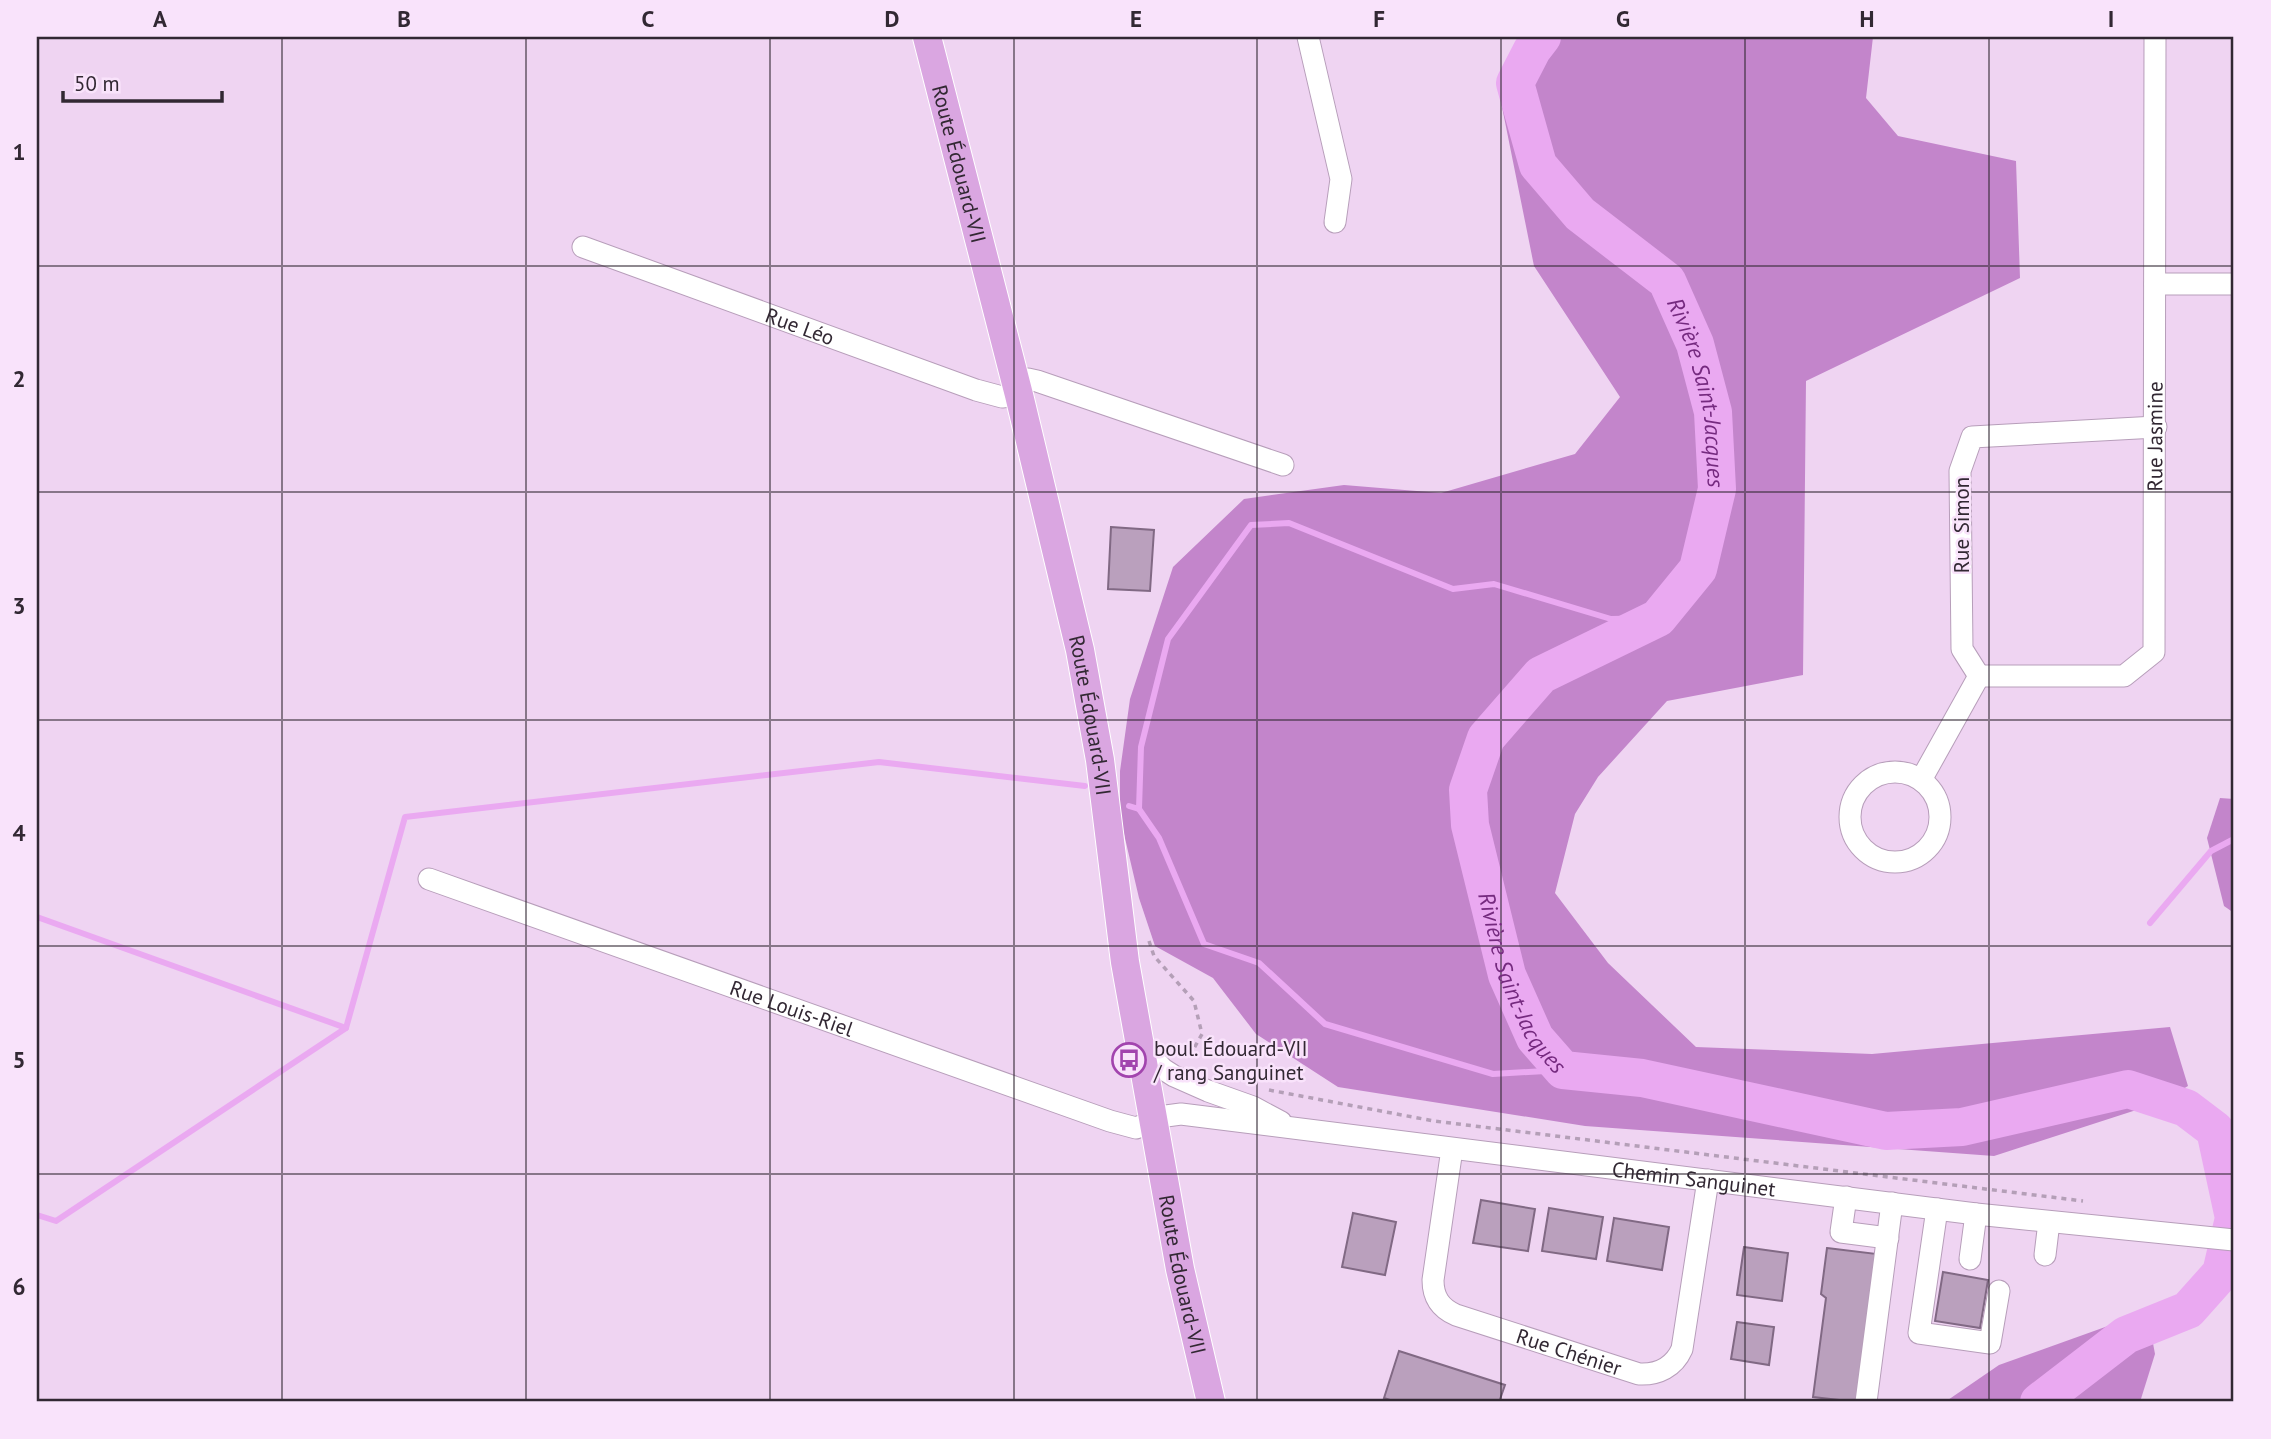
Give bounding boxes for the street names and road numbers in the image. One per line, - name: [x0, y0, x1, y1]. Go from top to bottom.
- street label: Route Édouard-VII: [926, 82, 993, 246]
- street label: Rue Léo: [762, 301, 838, 351]
- street label: Rue Jasmine: [2141, 381, 2168, 492]
- street label: Rue Simon: [1948, 477, 1975, 573]
- street label: Route Édouard-VII: [1063, 632, 1118, 797]
- street label: Rue Louis-Riel: [726, 974, 857, 1042]
- street label: Chemin Sanguinet: [1611, 1155, 1777, 1202]
- street label: Route Édouard-VII: [1153, 1193, 1213, 1357]
- street label: Rue Chénier: [1513, 1322, 1625, 1381]

